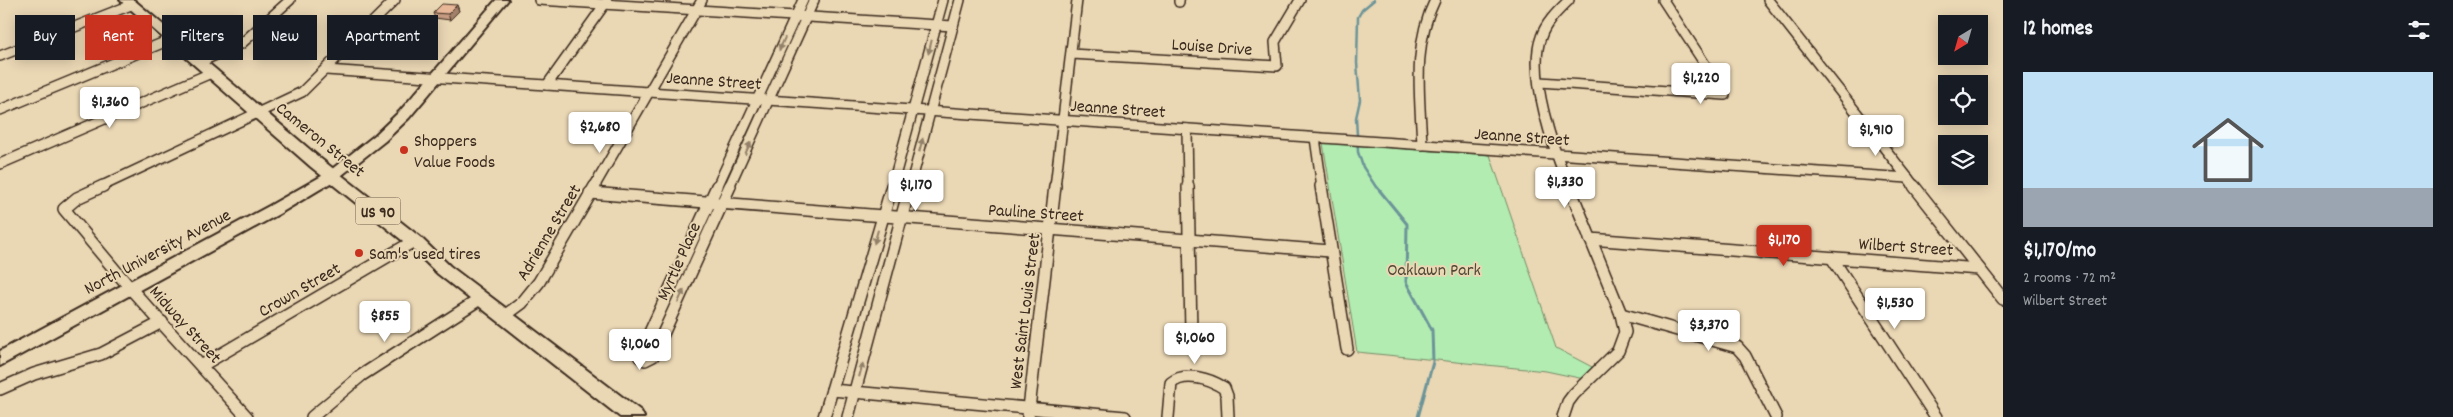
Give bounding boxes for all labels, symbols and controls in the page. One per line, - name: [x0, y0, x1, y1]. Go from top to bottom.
- chip: Buy: [15, 15, 75, 60]
- chip: Rent: [85, 15, 152, 60]
- chip: Filters: [162, 15, 243, 60]
- chip: New: [253, 15, 317, 60]
- chip: Apartment: [327, 15, 438, 60]
- north arrow: [1938, 15, 1988, 65]
- map controls: [1938, 15, 1988, 185]
- text: 12 homes: [2023, 15, 2093, 45]
- icon: filters: [2405, 16, 2433, 44]
- street label: Louise Drive: [1171, 33, 1253, 64]
- one-way arrow: [778, 37, 786, 51]
- one-way arrow: [926, 39, 934, 54]
- pin: $1,220: [1660, 62, 1742, 105]
- street label: Jeanne Street: [665, 67, 763, 98]
- text: $1,220: [1682, 67, 1720, 90]
- button: locate: [1938, 75, 1988, 125]
- pin: $1,360: [69, 86, 151, 129]
- text: $1,360: [91, 91, 129, 114]
- street label: Jeanne Street: [1069, 95, 1167, 126]
- street label: Cameron Street: [269, 97, 370, 185]
- icon: home: [2183, 105, 2273, 195]
- pin: $2,680: [559, 112, 641, 154]
- pin: $1,910: [1835, 114, 1917, 157]
- text: $2,680: [579, 116, 621, 139]
- text: $1,910: [1859, 119, 1893, 142]
- street label: Jeanne Street: [1473, 123, 1571, 154]
- place label: Shoppers Value Foods: [414, 130, 495, 176]
- button: layers: [1938, 135, 1988, 185]
- one-way arrow: [917, 138, 925, 153]
- one-way arrow: [745, 141, 753, 155]
- marker: Shoppers Value Foods: [398, 144, 410, 156]
- pin: $1,330: [1524, 166, 1606, 209]
- pin: $1,170: [875, 170, 957, 212]
- text: $1,330: [1546, 171, 1584, 194]
- text: $1,170: [899, 174, 933, 197]
- street label: Adrienne Street: [511, 180, 589, 286]
- road number: US 90: [356, 198, 400, 225]
- street label: Pauline Street: [987, 199, 1085, 230]
- street label: North University Avenue: [80, 204, 236, 303]
- street label: Myrtle Place: [652, 219, 709, 305]
- pin: $1,170: [1743, 224, 1825, 267]
- one-way arrow: [872, 229, 880, 244]
- text: $1,170: [1767, 229, 1801, 252]
- street label: West Saint Louis Street: [1004, 231, 1049, 391]
- street label: Wilbert Street: [1858, 233, 1954, 264]
- text: $1,170/mo: [2023, 237, 2096, 267]
- place label: Sam's used tires: [369, 243, 481, 268]
- marker: Sam's used tires: [353, 247, 365, 259]
- street label: Crown Street: [254, 257, 346, 325]
- park label: Oaklawn Park: [1387, 259, 1481, 284]
- text: 2 rooms · 72 m²: [2023, 267, 2116, 290]
- street label: Midway Street: [142, 281, 226, 371]
- pin: $1,530: [1854, 288, 1936, 330]
- one-way arrow: [677, 289, 685, 303]
- text: Wilbert Street: [2023, 290, 2107, 313]
- text: $1,530: [1876, 292, 1914, 315]
- pin: $855: [355, 300, 415, 343]
- text: $855: [370, 305, 400, 328]
- pin: $3,370: [1668, 310, 1750, 352]
- text: $3,370: [1689, 314, 1729, 337]
- pin: $1,060: [1154, 322, 1236, 365]
- text: $1,060: [1175, 327, 1215, 350]
- pin: $1,060: [599, 328, 681, 371]
- text: $1,060: [620, 333, 660, 356]
- one-way arrow: [858, 363, 866, 378]

